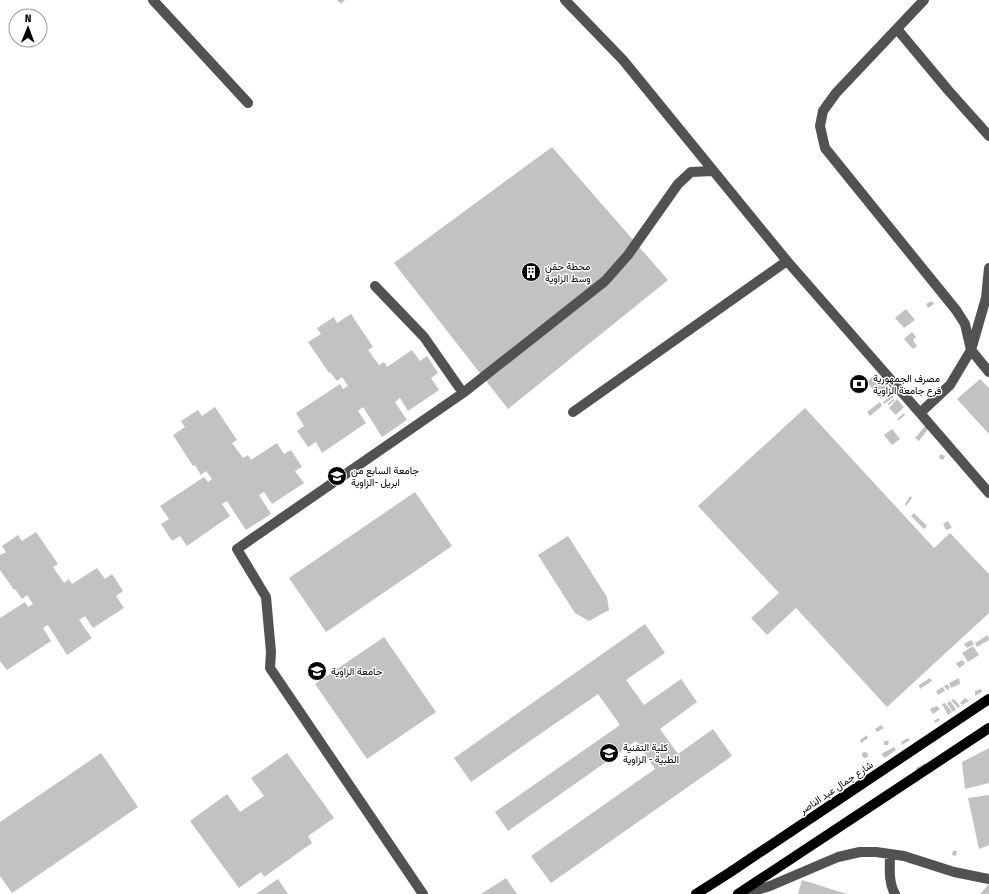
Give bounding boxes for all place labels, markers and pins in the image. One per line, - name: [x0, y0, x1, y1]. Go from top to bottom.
- building icon: محطة حقن وسط الزاوية: [520, 261, 542, 283]
- place label: محطة حقن وسط الزاوية: [545, 261, 591, 285]
- bank icon: مصرف الجمهورية فرع جامعة الزاوية: [848, 373, 870, 395]
- place label: مصرف الجمهورية فرع جامعة الزاوية: [873, 373, 942, 397]
- school or university icon: جامعة السابع من ابريل -الزاوية: [326, 465, 348, 487]
- place label: جامعة السابع من ابريل -الزاوية: [351, 465, 419, 489]
- school or university icon: جامعة الزاوية: [306, 660, 328, 682]
- place label: جامعة الزاوية: [331, 666, 383, 678]
- school or university icon: كلية التقنية الطبية - الزاوية: [598, 742, 620, 764]
- place label: كلية التقنية الطبية - الزاوية: [623, 742, 679, 766]

